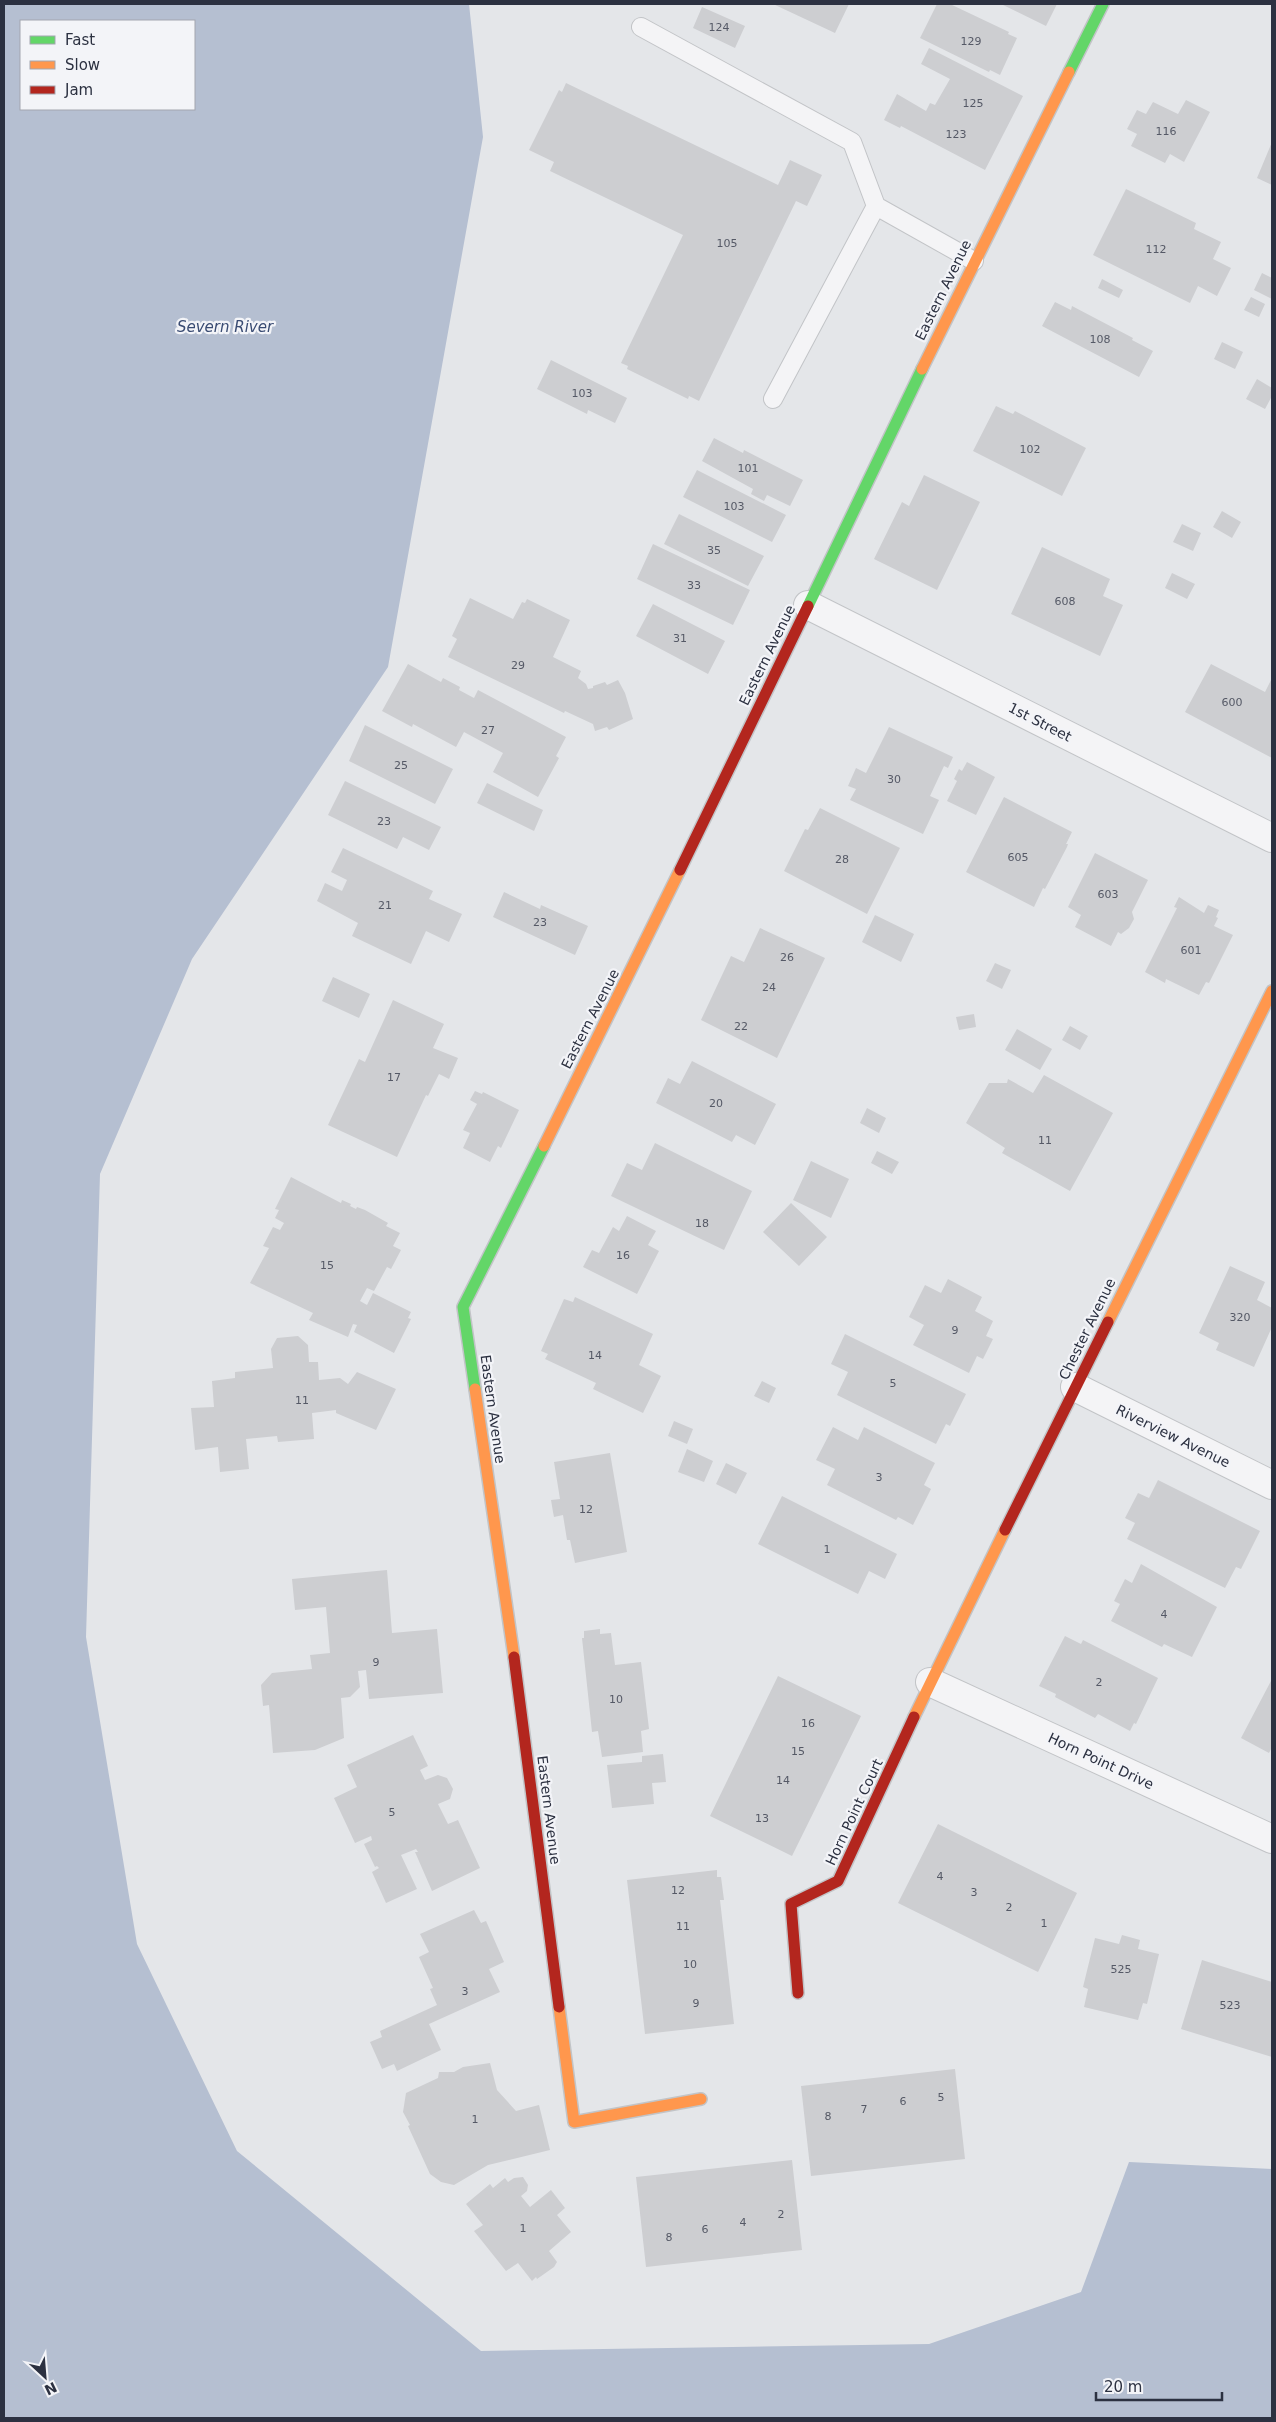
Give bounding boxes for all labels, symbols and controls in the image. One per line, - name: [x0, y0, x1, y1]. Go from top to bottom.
- legend: [20, 20, 195, 110]
- house number: 124: [709, 21, 730, 34]
- text: Fast: [65, 31, 95, 49]
- house number: 129: [961, 35, 982, 48]
- text: Slow: [65, 56, 100, 74]
- text: Jam: [64, 81, 93, 99]
- house number: 125: [963, 97, 984, 110]
- house number: 116: [1156, 125, 1177, 138]
- house number: 123: [946, 128, 967, 141]
- house number: 105: [717, 237, 738, 250]
- street label: Eastern Avenue: [912, 237, 974, 343]
- house number: 112: [1146, 243, 1167, 256]
- water label: Severn River: [177, 318, 274, 336]
- house number: 108: [1090, 333, 1111, 346]
- house number: 103: [572, 387, 593, 400]
- house number: 102: [1020, 443, 1041, 456]
- house number: 101: [738, 462, 759, 475]
- house number: 103: [724, 500, 745, 513]
- house number: 35: [707, 544, 721, 557]
- house number: 33: [687, 579, 701, 592]
- house number: 608: [1055, 595, 1076, 608]
- street label: Eastern Avenue: [736, 602, 798, 708]
- house number: 31: [673, 632, 687, 645]
- house number: 29: [511, 659, 525, 672]
- house number: 600: [1222, 696, 1243, 709]
- street label: 1st Street: [1006, 699, 1075, 745]
- house number: 27: [481, 724, 495, 737]
- house number: 25: [394, 759, 408, 772]
- house number: 30: [887, 773, 901, 786]
- house number: 23: [377, 815, 391, 828]
- house number: 605: [1008, 851, 1029, 864]
- house number: 28: [835, 853, 849, 866]
- house number: 603: [1098, 888, 1119, 901]
- house number: 21: [378, 899, 392, 912]
- house number: 23: [533, 916, 547, 929]
- house number: 601: [1181, 944, 1202, 957]
- house number: 26: [780, 951, 794, 964]
- street label: Eastern Avenue: [558, 967, 622, 1071]
- house number: 24: [762, 981, 776, 994]
- house number: 22: [734, 1020, 748, 1033]
- house number: 17: [387, 1071, 401, 1084]
- house number: 20: [709, 1097, 723, 1110]
- house number: 11: [1038, 1134, 1052, 1147]
- house number: 18: [695, 1217, 709, 1230]
- house number: 16: [616, 1249, 630, 1262]
- house number: 15: [320, 1259, 334, 1272]
- street label: Chester Avenue: [1056, 1276, 1118, 1382]
- house number: 320: [1230, 1311, 1251, 1324]
- house number: 9: [952, 1324, 959, 1337]
- house number: 14: [588, 1349, 602, 1362]
- street label: Eastern Avenue: [477, 1354, 509, 1464]
- house number: 5: [890, 1377, 897, 1390]
- house number: 11: [295, 1394, 309, 1407]
- street label: Riverview Avenue: [1113, 1401, 1233, 1471]
- house number: 3: [876, 1471, 883, 1484]
- house number: 12: [579, 1503, 593, 1516]
- house number: 1: [824, 1543, 831, 1556]
- house number: 4: [1161, 1608, 1168, 1621]
- house number: 9: [373, 1656, 380, 1669]
- house number: 2: [1096, 1676, 1103, 1689]
- house number: 10: [609, 1693, 623, 1706]
- house number: 16: [801, 1717, 815, 1730]
- street label: Horn Point Drive: [1046, 1730, 1156, 1792]
- house number: 15: [791, 1745, 805, 1758]
- street label: Eastern Avenue: [534, 1755, 564, 1865]
- street label: Horn Point Court: [822, 1756, 886, 1868]
- house number: 14: [776, 1774, 790, 1787]
- house number: 5: [389, 1806, 396, 1819]
- house number: 13: [755, 1812, 769, 1825]
- house number: 4: [937, 1870, 944, 1883]
- house number: 12: [671, 1884, 685, 1897]
- house number: 3: [971, 1886, 978, 1899]
- house number: 2: [1006, 1901, 1013, 1914]
- house number: 1: [1041, 1917, 1048, 1930]
- house number: 11: [676, 1920, 690, 1933]
- house number: 10: [683, 1958, 697, 1971]
- house number: 525: [1111, 1963, 1132, 1976]
- house number: 3: [462, 1985, 469, 1998]
- house number: 9: [693, 1997, 700, 2010]
- house number: 523: [1220, 1999, 1241, 2012]
- house number: 5: [938, 2091, 945, 2104]
- house number: 6: [900, 2095, 907, 2108]
- house number: 7: [861, 2103, 868, 2116]
- house number: 8: [825, 2110, 832, 2123]
- house number: 1: [472, 2113, 479, 2126]
- house number: 2: [778, 2208, 785, 2221]
- house number: 4: [740, 2216, 747, 2229]
- house number: 1: [520, 2222, 527, 2235]
- house number: 6: [702, 2223, 709, 2236]
- house number: 8: [666, 2231, 673, 2244]
- north arrow: [20, 2352, 70, 2402]
- scale bar: [1096, 2370, 1222, 2402]
- text: 20 m: [1104, 2378, 1142, 2396]
- text: N: [42, 2379, 59, 2398]

